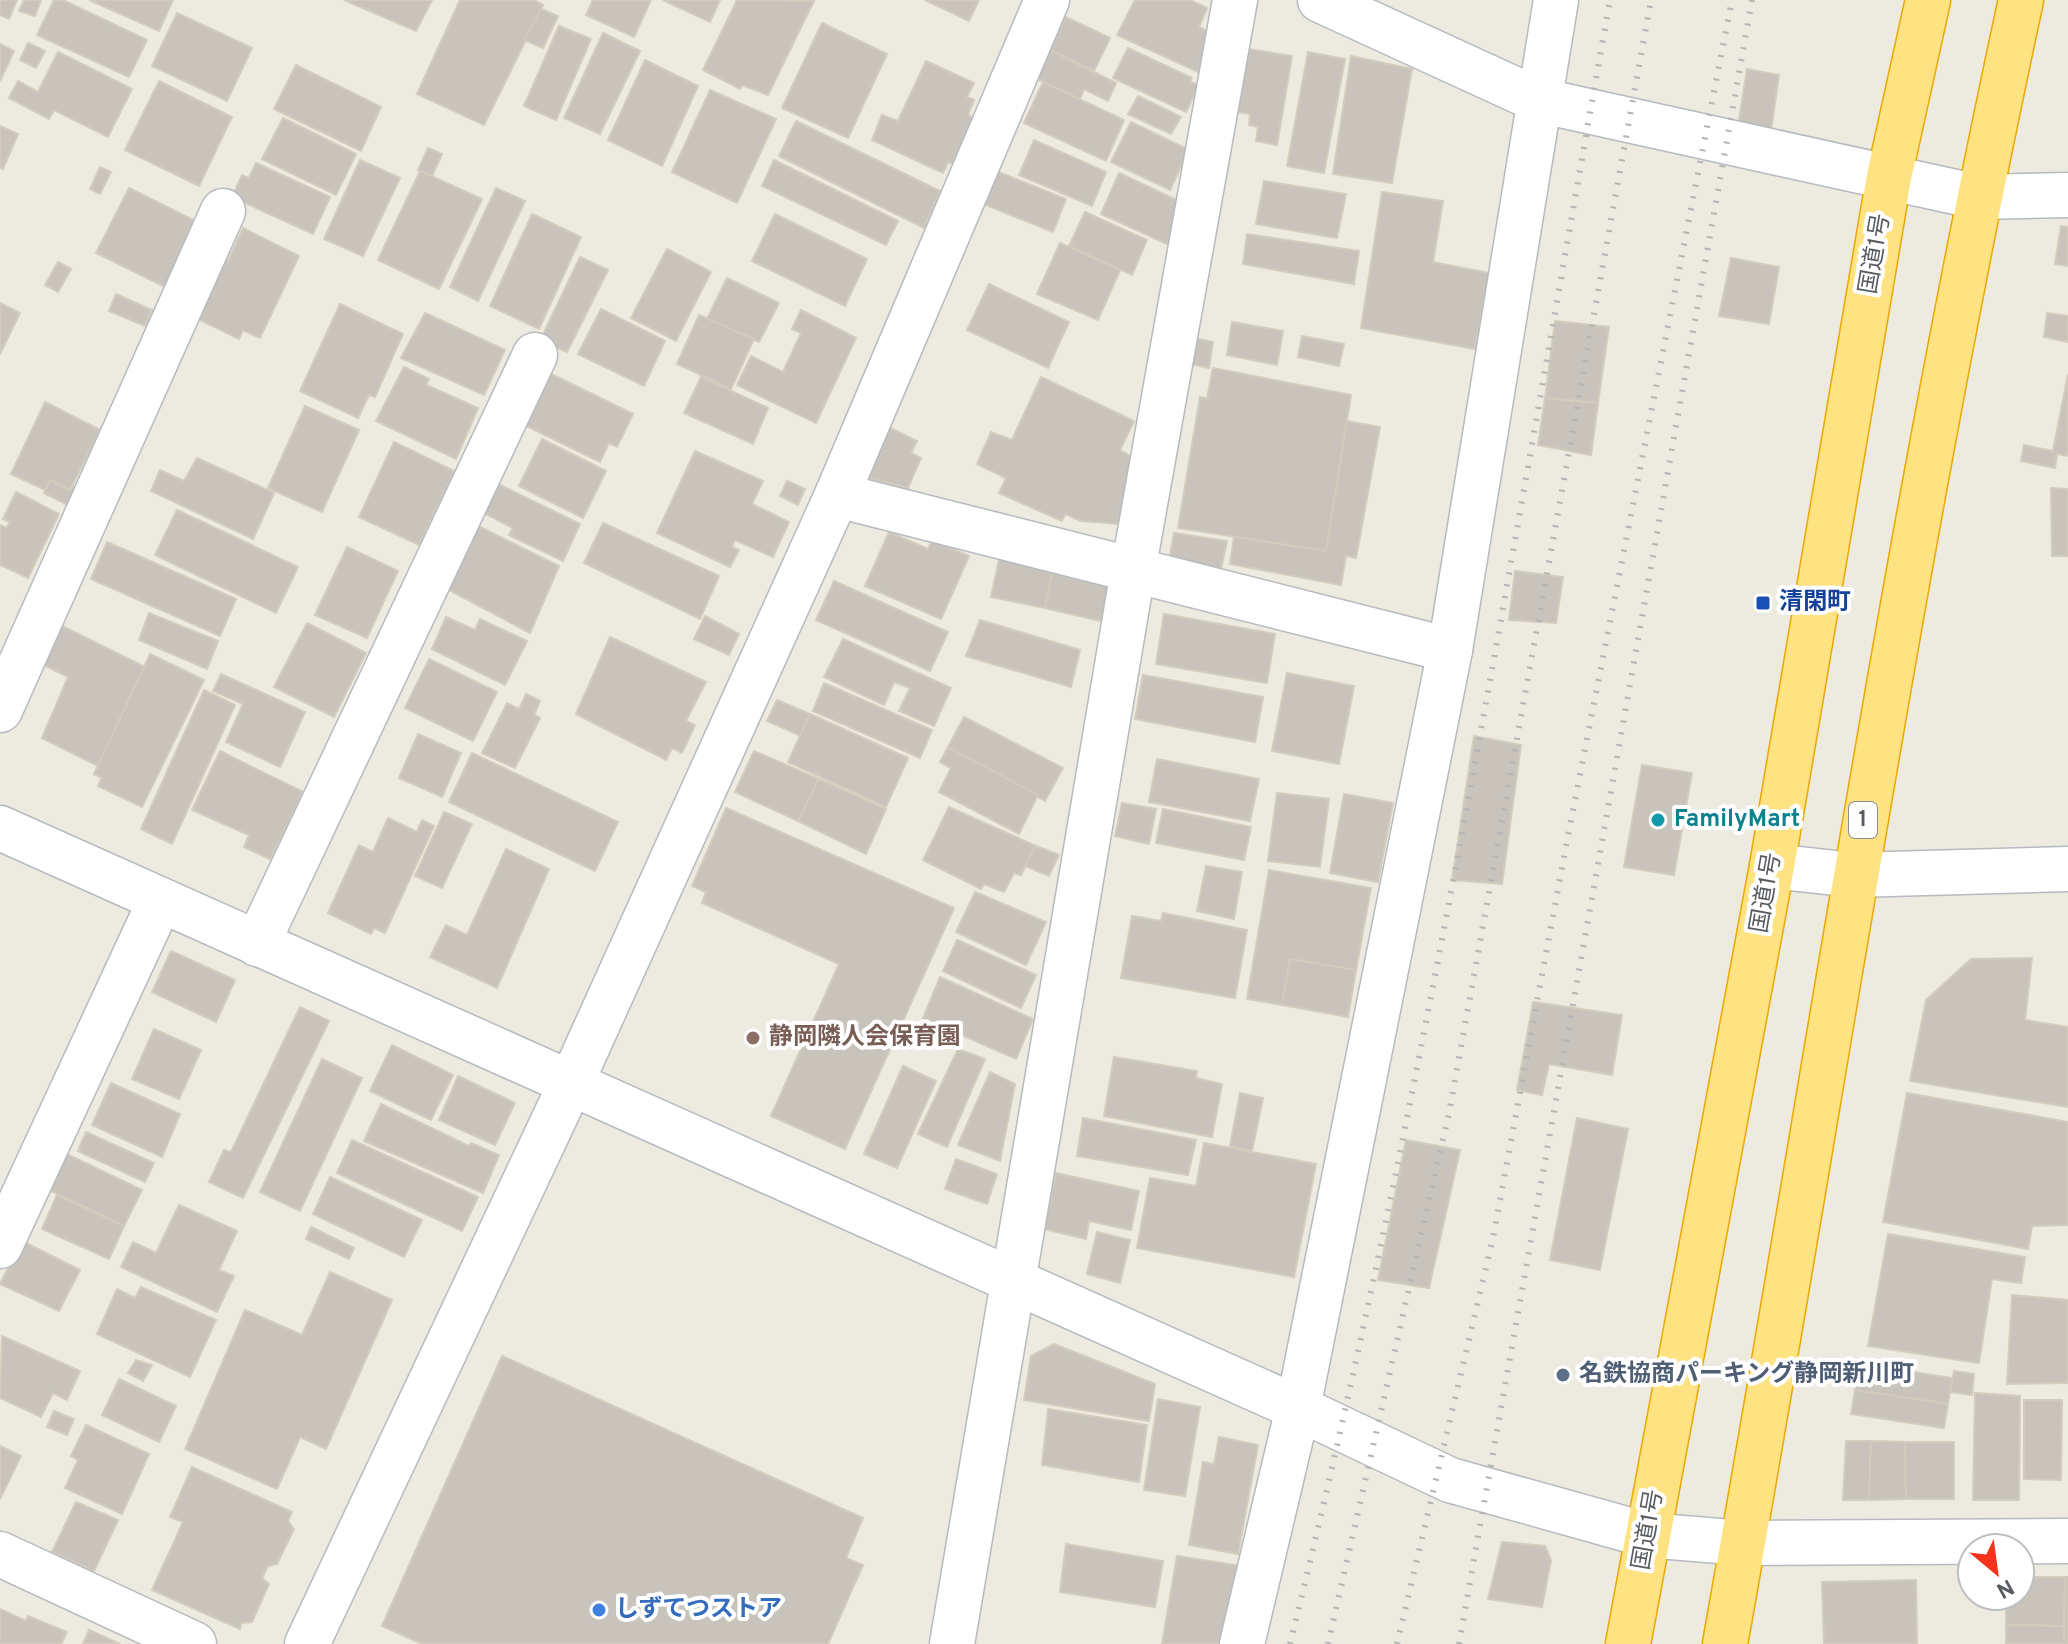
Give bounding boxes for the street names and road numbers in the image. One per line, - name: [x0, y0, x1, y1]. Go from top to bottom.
- street label: 国道1号: [1854, 212, 1898, 296]
- road number: 1: [1849, 802, 1877, 838]
- street label: 国道1号: [1745, 851, 1789, 935]
- street label: 国道1号: [1627, 1488, 1671, 1572]

